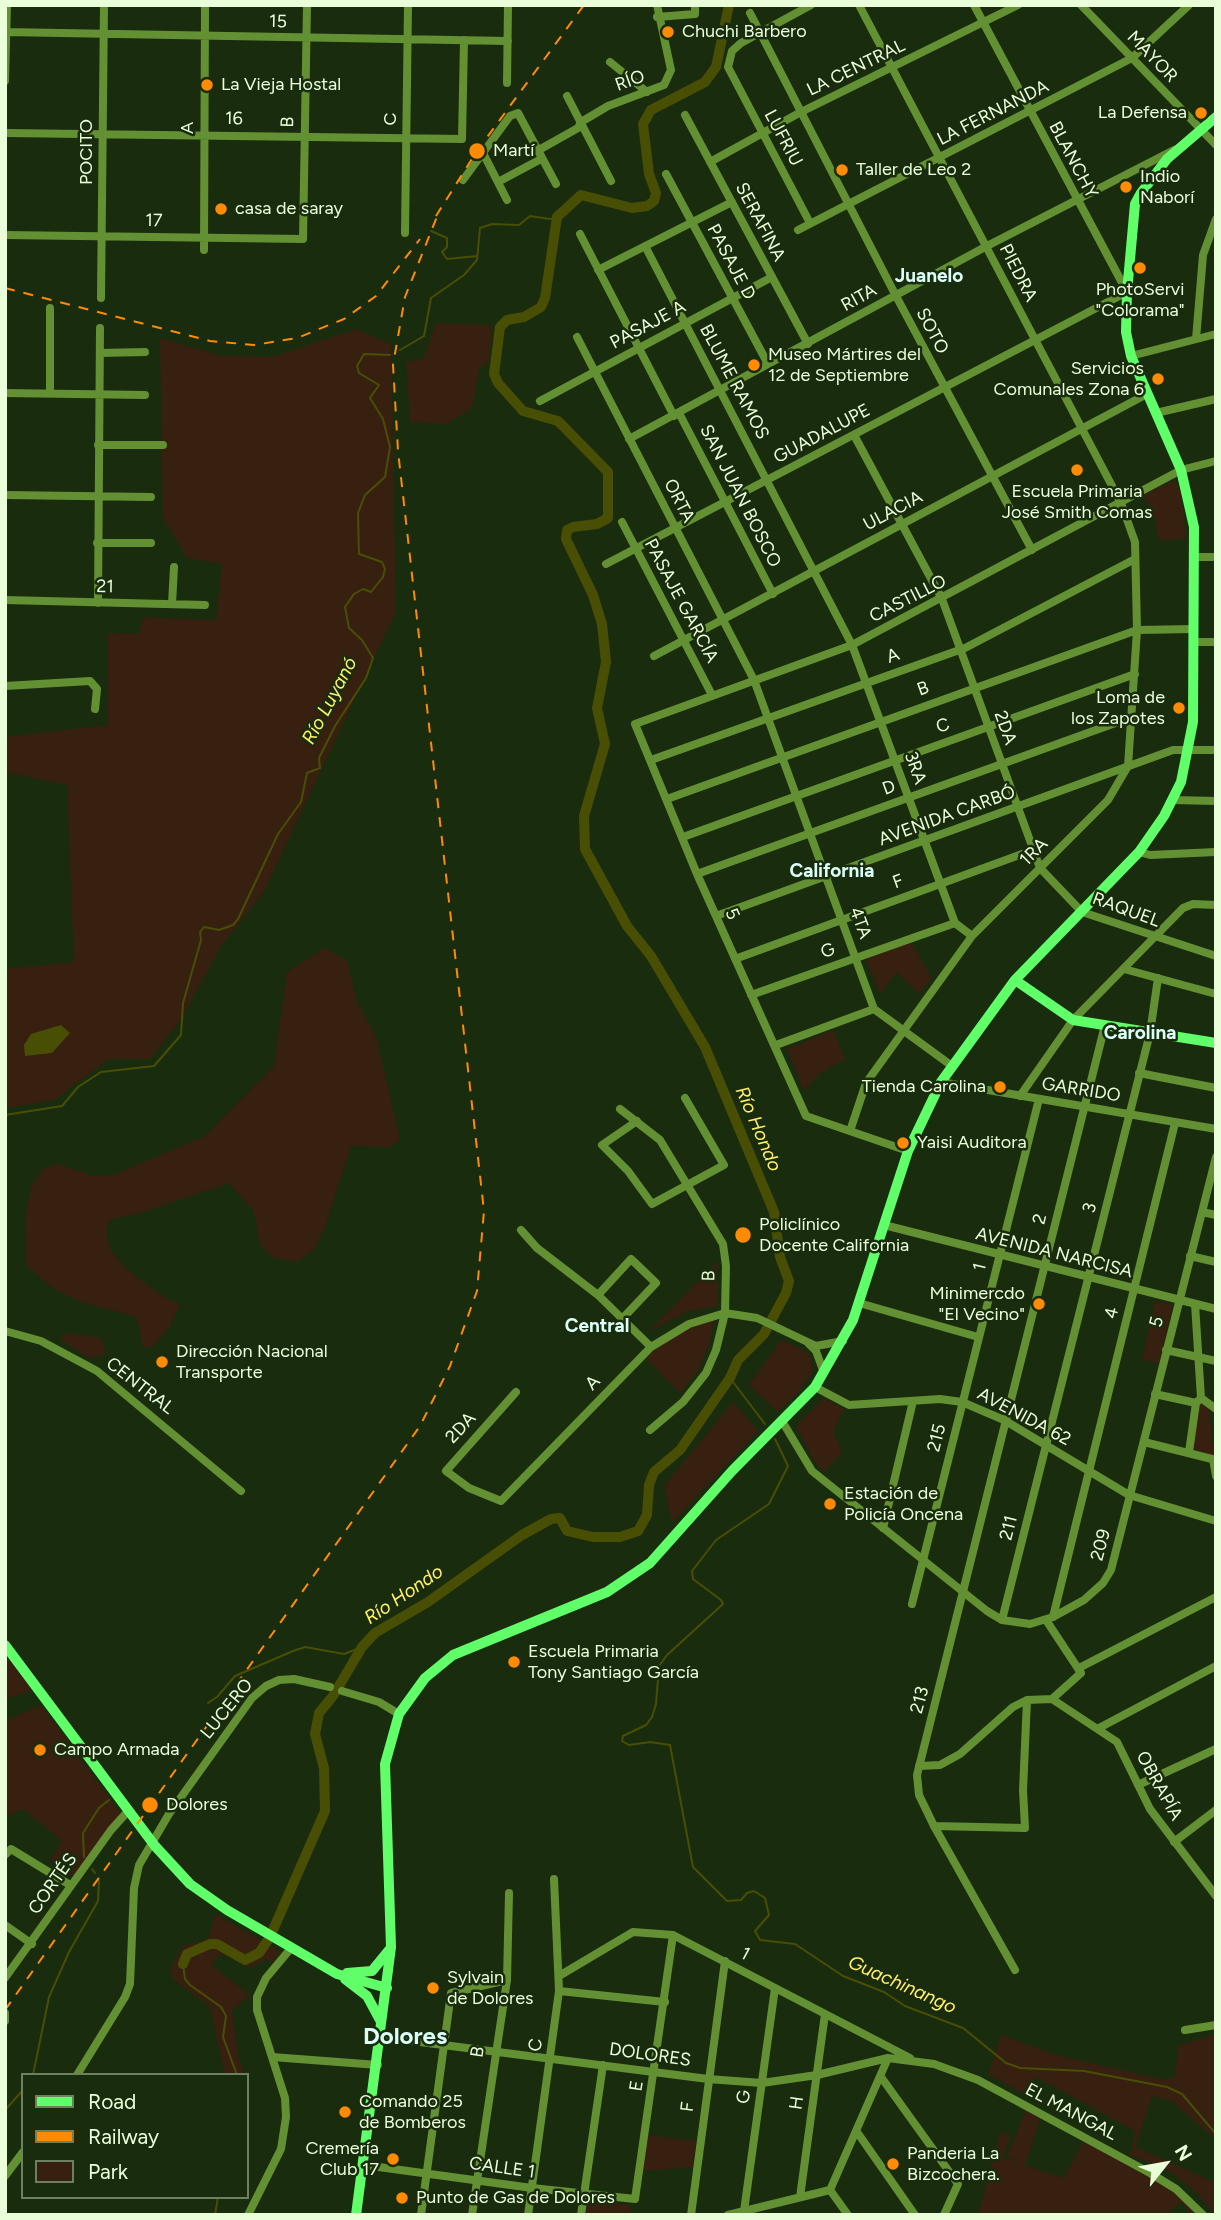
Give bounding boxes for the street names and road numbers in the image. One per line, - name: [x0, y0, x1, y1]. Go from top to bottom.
- street label: 15: [269, 11, 287, 33]
- street label: MAYOR: [1122, 27, 1182, 87]
- street label: LA CENTRAL: [803, 35, 909, 101]
- street label: RÍO: [612, 66, 648, 96]
- street label: LA FERNANDA: [934, 76, 1052, 150]
- street label: LUFRIU: [759, 106, 807, 170]
- street label: 16: [225, 108, 243, 130]
- street label: C: [380, 113, 402, 125]
- street label: B: [277, 116, 299, 128]
- street label: BLANCHY: [1044, 118, 1102, 202]
- street label: POCITO: [76, 119, 98, 185]
- street label: A: [177, 122, 199, 134]
- street label: SERAFINA: [730, 179, 790, 265]
- street label: 17: [145, 210, 163, 232]
- street label: PASAJE D: [702, 220, 760, 304]
- street label: PIEDRA: [994, 241, 1042, 305]
- street label: RITA: [838, 280, 880, 316]
- street label: PASAJE A: [607, 296, 689, 354]
- street label: SOTO: [911, 304, 953, 358]
- street label: BLUME RAMOS: [695, 321, 773, 443]
- street label: GUADALUPE: [770, 400, 874, 468]
- street label: SAN JUAN BOSCO: [695, 421, 785, 571]
- street label: ORTA: [659, 476, 699, 526]
- street label: ULACIA: [860, 486, 926, 536]
- street label: PASAJE GARCÍA: [639, 535, 723, 667]
- street label: CASTILLO: [866, 570, 950, 628]
- street label: 21: [96, 576, 114, 598]
- street label: A: [884, 644, 902, 668]
- street label: B: [914, 677, 932, 701]
- street label: 2DA: [989, 708, 1021, 748]
- street label: C: [933, 714, 953, 738]
- street label: 3RA: [899, 749, 931, 787]
- street label: D: [879, 776, 899, 800]
- street label: AVENIDA CARBÓ: [876, 781, 1018, 851]
- street label: 1RA: [1015, 833, 1053, 871]
- street label: F: [890, 870, 906, 894]
- street label: RAQUEL: [1089, 888, 1163, 932]
- street label: 4TA: [844, 904, 876, 942]
- street label: 5: [720, 905, 744, 923]
- street label: G: [818, 939, 838, 963]
- street label: GARRIDO: [1040, 1073, 1122, 1107]
- street label: 3: [1078, 1201, 1102, 1215]
- street label: 2: [1028, 1212, 1052, 1226]
- street label: AVENIDA NARCISA: [973, 1223, 1135, 1283]
- street label: 1: [969, 1261, 991, 1273]
- street label: B: [698, 1270, 720, 1282]
- street label: 4: [1100, 1305, 1124, 1321]
- street label: 5: [1145, 1314, 1169, 1330]
- street label: CENTRAL: [102, 1353, 178, 1419]
- street label: A: [581, 1371, 605, 1395]
- street label: AVENIDA 62: [974, 1383, 1074, 1451]
- street label: 2DA: [441, 1408, 481, 1448]
- street label: 215: [923, 1422, 951, 1454]
- street label: 211: [996, 1513, 1022, 1543]
- street label: 209: [1086, 1527, 1116, 1563]
- street label: LUCERO: [196, 1675, 258, 1743]
- street label: 213: [906, 1684, 934, 1716]
- street label: OBRAPÍA: [1131, 1748, 1187, 1824]
- street label: CORTÉS: [24, 1849, 82, 1919]
- street label: 1: [737, 1943, 753, 1965]
- street label: C: [524, 2037, 548, 2053]
- street label: DOLORES: [608, 2039, 692, 2071]
- street label: B: [466, 2045, 490, 2059]
- street label: E: [625, 2079, 649, 2093]
- street label: EL MANGAL: [1021, 2079, 1121, 2145]
- street label: G: [732, 2089, 756, 2105]
- street label: H: [785, 2095, 809, 2111]
- street label: F: [677, 2101, 699, 2113]
- street label: CALLE 1: [468, 2153, 536, 2183]

